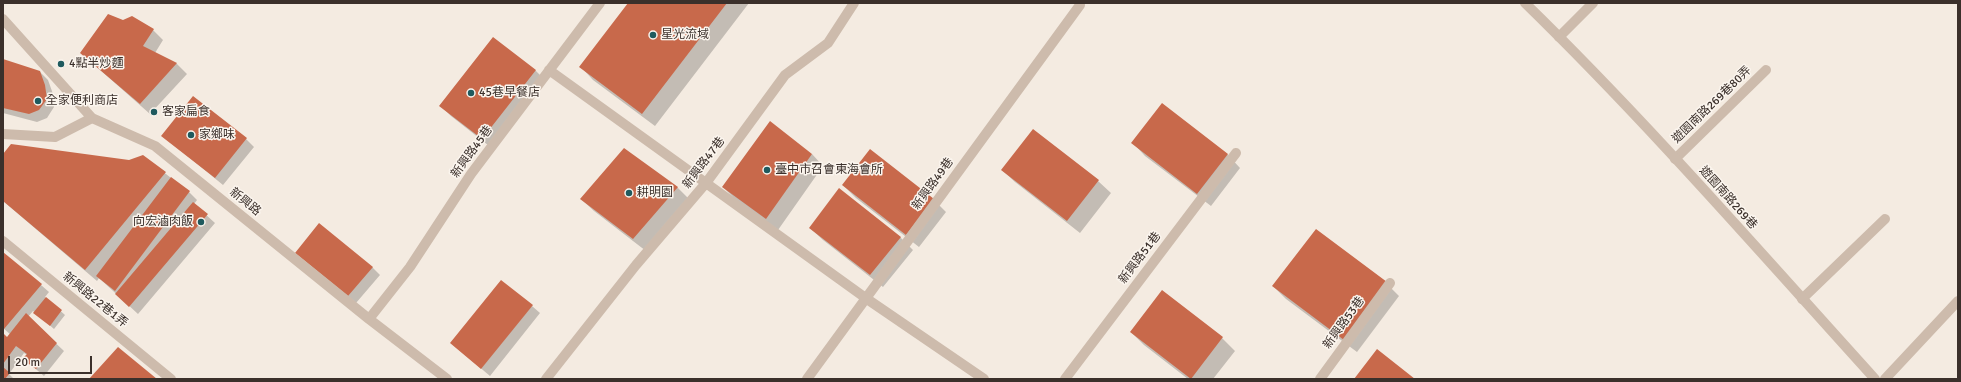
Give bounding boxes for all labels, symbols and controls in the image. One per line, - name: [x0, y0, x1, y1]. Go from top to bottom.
- place label: 星光流域: [661, 28, 709, 42]
- marker: 星光流域: [648, 30, 658, 40]
- place label: 4點半炒麵: [69, 57, 123, 71]
- marker: 4點半炒麵: [56, 59, 66, 69]
- street label: 遊園南路269巷80弄: [1669, 64, 1755, 146]
- place label: 45巷早餐店: [479, 86, 540, 100]
- marker: 45巷早餐店: [466, 88, 476, 98]
- place label: 全家便利商店: [46, 94, 118, 108]
- marker: 全家便利商店: [33, 96, 43, 106]
- place label: 客家扁食: [162, 105, 210, 119]
- marker: 客家扁食: [149, 107, 159, 117]
- street label: 新興路45巷: [448, 123, 496, 181]
- place label: 家鄉味: [199, 128, 235, 142]
- marker: 家鄉味: [186, 130, 196, 140]
- street label: 新興路47巷: [680, 134, 728, 192]
- street label: 新興路49巷: [909, 155, 957, 213]
- place label: 臺中市召會東海會所: [775, 163, 883, 177]
- street label: 遊園南路269巷: [1696, 164, 1760, 232]
- marker: 臺中市召會東海會所: [762, 165, 772, 175]
- street label: 新興路: [226, 185, 264, 219]
- place label: 耕明園: [637, 186, 673, 200]
- marker: 耕明園: [624, 188, 634, 198]
- place label: 向宏滷肉飯: [133, 215, 193, 229]
- marker: 向宏滷肉飯: [196, 217, 206, 227]
- street label: 新興路51巷: [1116, 229, 1164, 287]
- street label: 新興路22巷1弄: [60, 269, 130, 331]
- street label: 新興路53巷: [1320, 294, 1368, 352]
- scale bar: [10, 348, 94, 374]
- text: 20 m: [15, 355, 40, 370]

